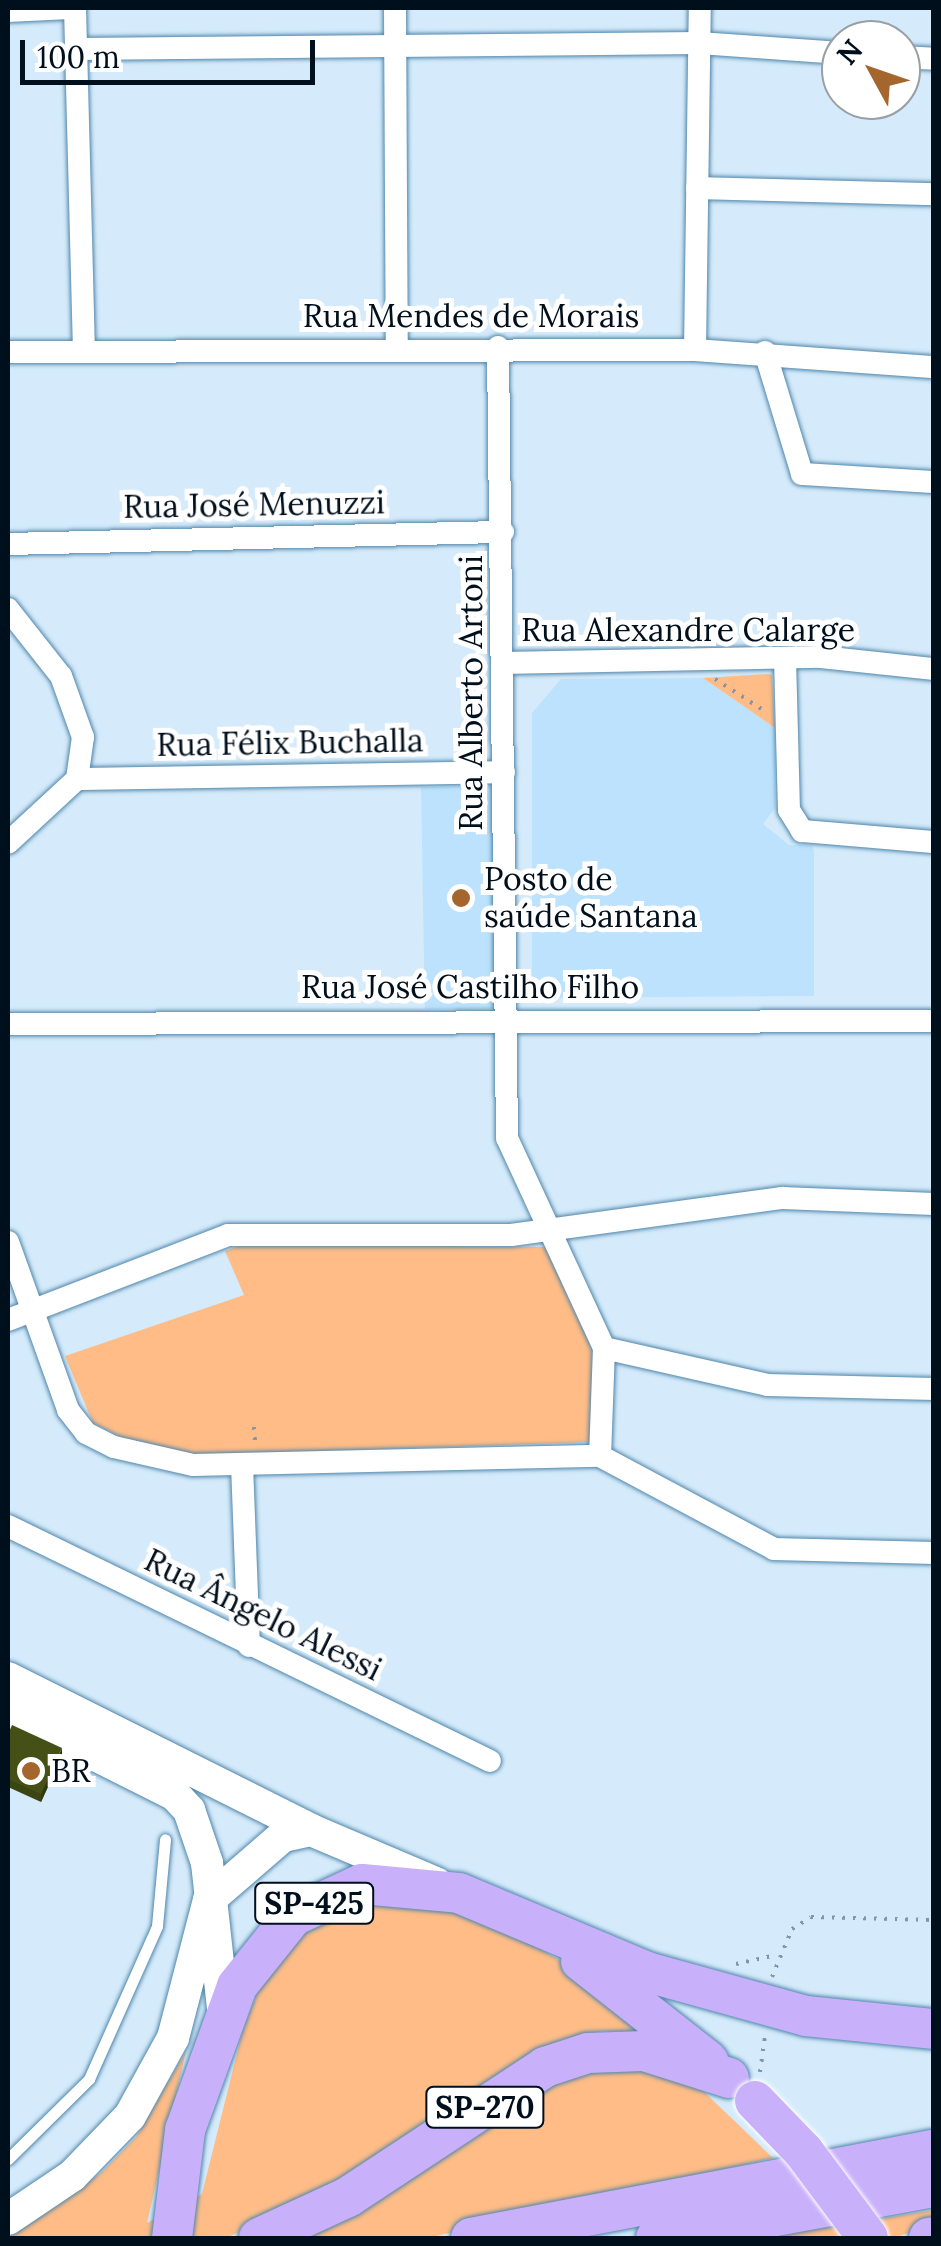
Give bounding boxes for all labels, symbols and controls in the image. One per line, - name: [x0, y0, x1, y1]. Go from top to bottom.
- scale bar: [25, 20, 320, 82]
- north arrow: [821, 20, 921, 120]
- text: N: [829, 32, 870, 72]
- text: 100 m: [37, 38, 120, 76]
- street label: Rua Mendes de Morais: [303, 297, 639, 335]
- street label: Rua José Menuzzi: [123, 484, 385, 526]
- street label: Rua Alberto Artoni: [452, 555, 490, 831]
- street label: Rua Alexandre Calarge: [521, 611, 855, 649]
- street label: Rua Félix Buchalla: [156, 721, 424, 765]
- place label: Posto de saúde Santana: [484, 861, 698, 936]
- marker: Posto de saúde Santana: [448, 885, 474, 911]
- street label: Rua José Castilho Filho: [301, 968, 639, 1006]
- street label: Rua Ângelo Alessi: [138, 1541, 388, 1689]
- place label: BR: [51, 1752, 91, 1790]
- marker: BR: [20, 1760, 42, 1782]
- road number: SP-425: [254, 1878, 374, 1928]
- road number: SP-270: [425, 2082, 545, 2132]

